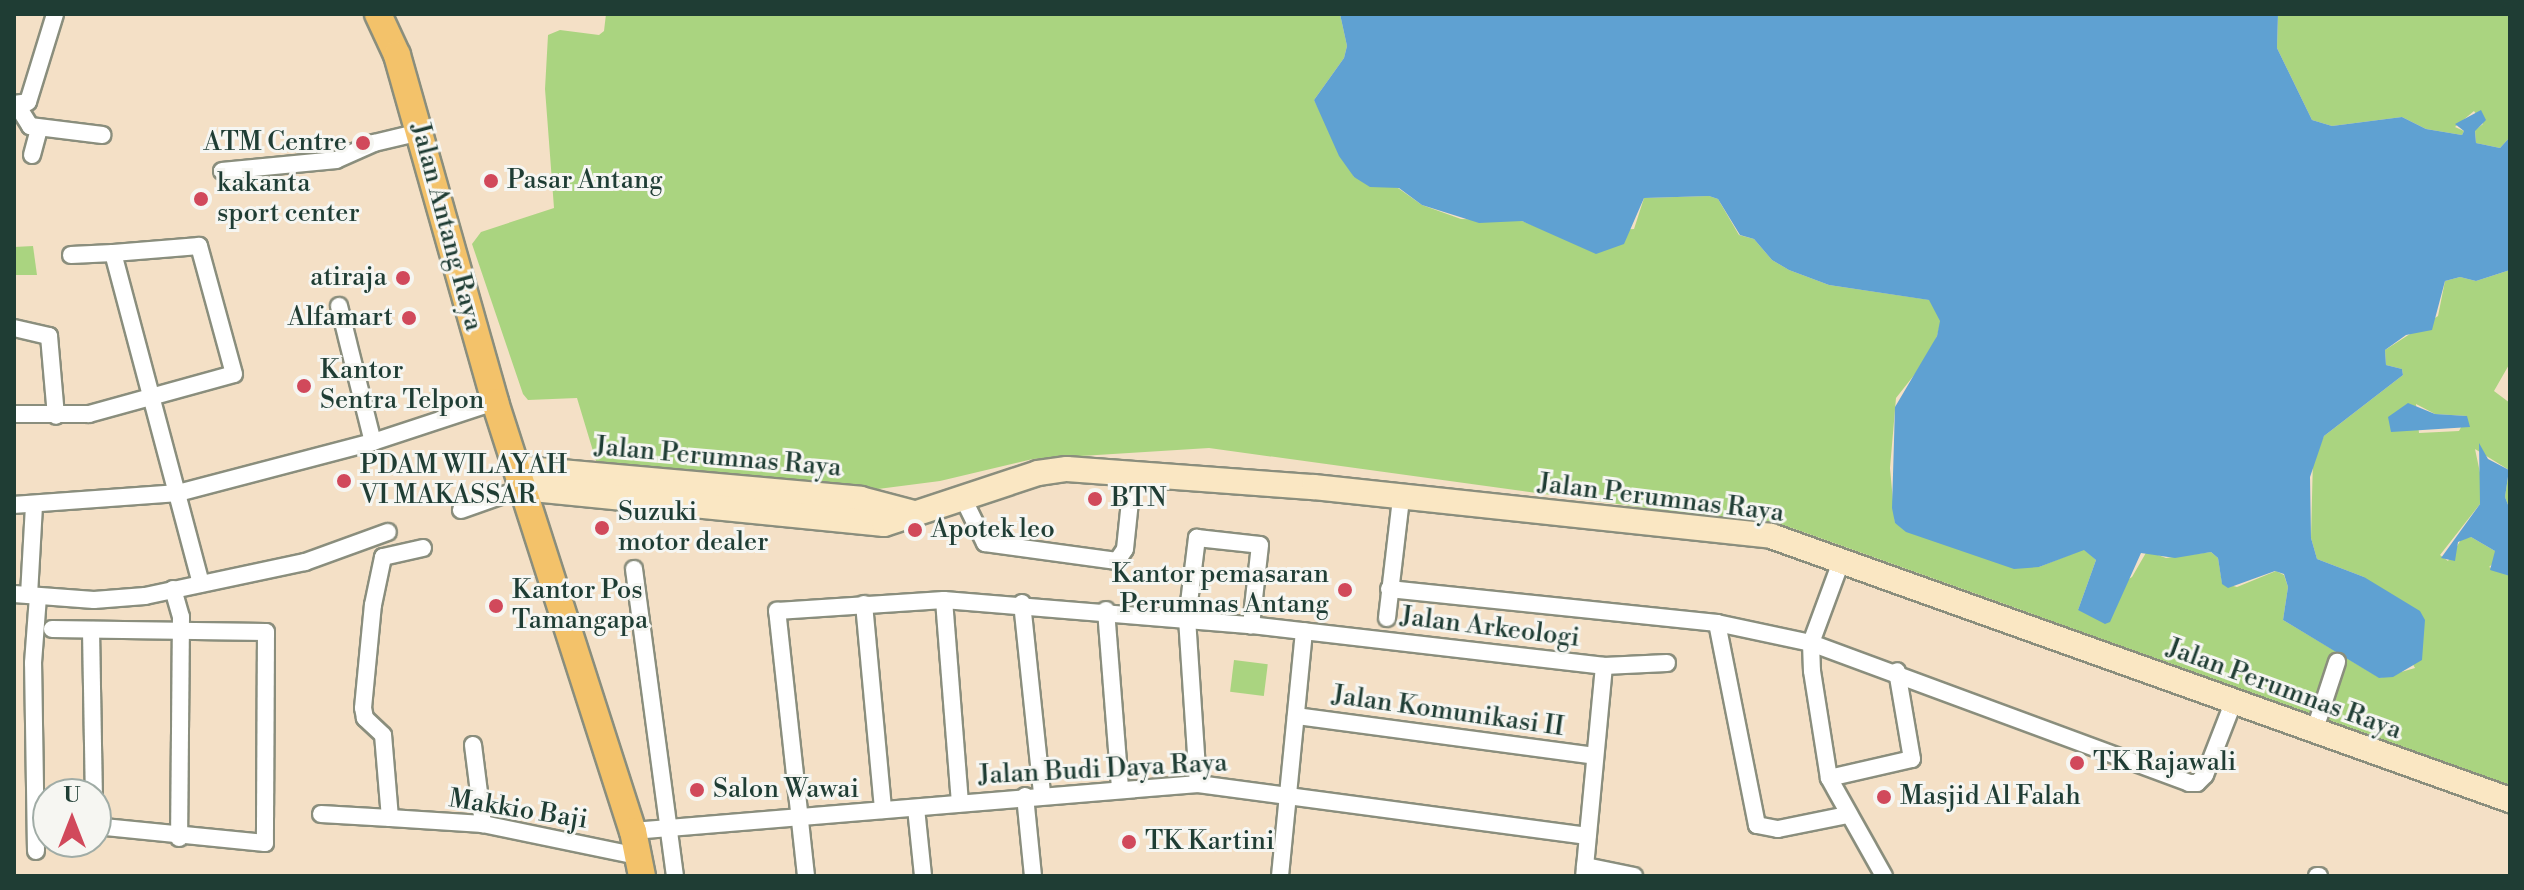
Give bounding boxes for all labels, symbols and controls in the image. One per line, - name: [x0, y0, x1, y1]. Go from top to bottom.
- street label: Jalan Antang Raya: [403, 120, 489, 334]
- place label: ATM Centre: [203, 127, 347, 159]
- marker: ATM Centre: [354, 134, 372, 152]
- place label: Pasar Antang: [507, 165, 663, 197]
- place label: kakanta sport center: [217, 168, 360, 230]
- marker: Pasar Antang: [482, 172, 500, 190]
- marker: kakanta sport center: [192, 190, 210, 208]
- place label: atiraja: [310, 262, 387, 294]
- marker: atiraja: [394, 269, 412, 287]
- place label: Alfamart: [288, 302, 393, 334]
- marker: Alfamart: [400, 309, 418, 327]
- place label: Kantor Sentra Telpon: [320, 355, 484, 416]
- marker: Kantor Sentra Telpon: [295, 377, 313, 395]
- street label: Jalan Perumnas Raya: [593, 432, 843, 484]
- place label: PDAM WILAYAH VI MAKASSAR: [360, 450, 567, 512]
- street label: Jalan Perumnas Raya: [1536, 468, 1786, 530]
- marker: PDAM WILAYAH VI MAKASSAR: [335, 472, 353, 490]
- place label: BTN: [1111, 483, 1167, 515]
- marker: BTN: [1086, 490, 1104, 508]
- place label: Suzuki motor dealer: [618, 497, 768, 558]
- place label: Apotek leo: [931, 514, 1055, 546]
- marker: Suzuki motor dealer: [593, 519, 611, 537]
- marker: Apotek leo: [906, 521, 924, 539]
- place label: Kantor pemasaran Perumnas Antang: [1112, 559, 1329, 620]
- place label: Kantor Pos Tamangapa: [512, 575, 648, 636]
- marker: Kantor pemasaran Perumnas Antang: [1336, 581, 1354, 599]
- marker: Kantor Pos Tamangapa: [487, 597, 505, 615]
- street label: Jalan Arkeologi: [1399, 602, 1581, 654]
- street label: Jalan Perumnas Raya: [2162, 633, 2406, 747]
- street label: Jalan Komunikasi II: [1330, 680, 1566, 744]
- place label: TK Rajawali: [2093, 747, 2236, 779]
- street label: Jalan Budi Daya Raya: [978, 748, 1228, 792]
- marker: TK Rajawali: [2068, 754, 2086, 772]
- place label: Salon Wawai: [713, 774, 859, 806]
- north arrow: [32, 778, 112, 858]
- marker: Salon Wawai: [688, 781, 706, 799]
- place label: Masjid Al Falah: [1900, 781, 2081, 813]
- text: U: [63, 782, 81, 809]
- street label: Makkio Baji: [446, 784, 590, 836]
- marker: Masjid Al Falah: [1875, 788, 1893, 806]
- place label: TK Kartini: [1145, 826, 1275, 858]
- marker: TK Kartini: [1120, 833, 1138, 851]

